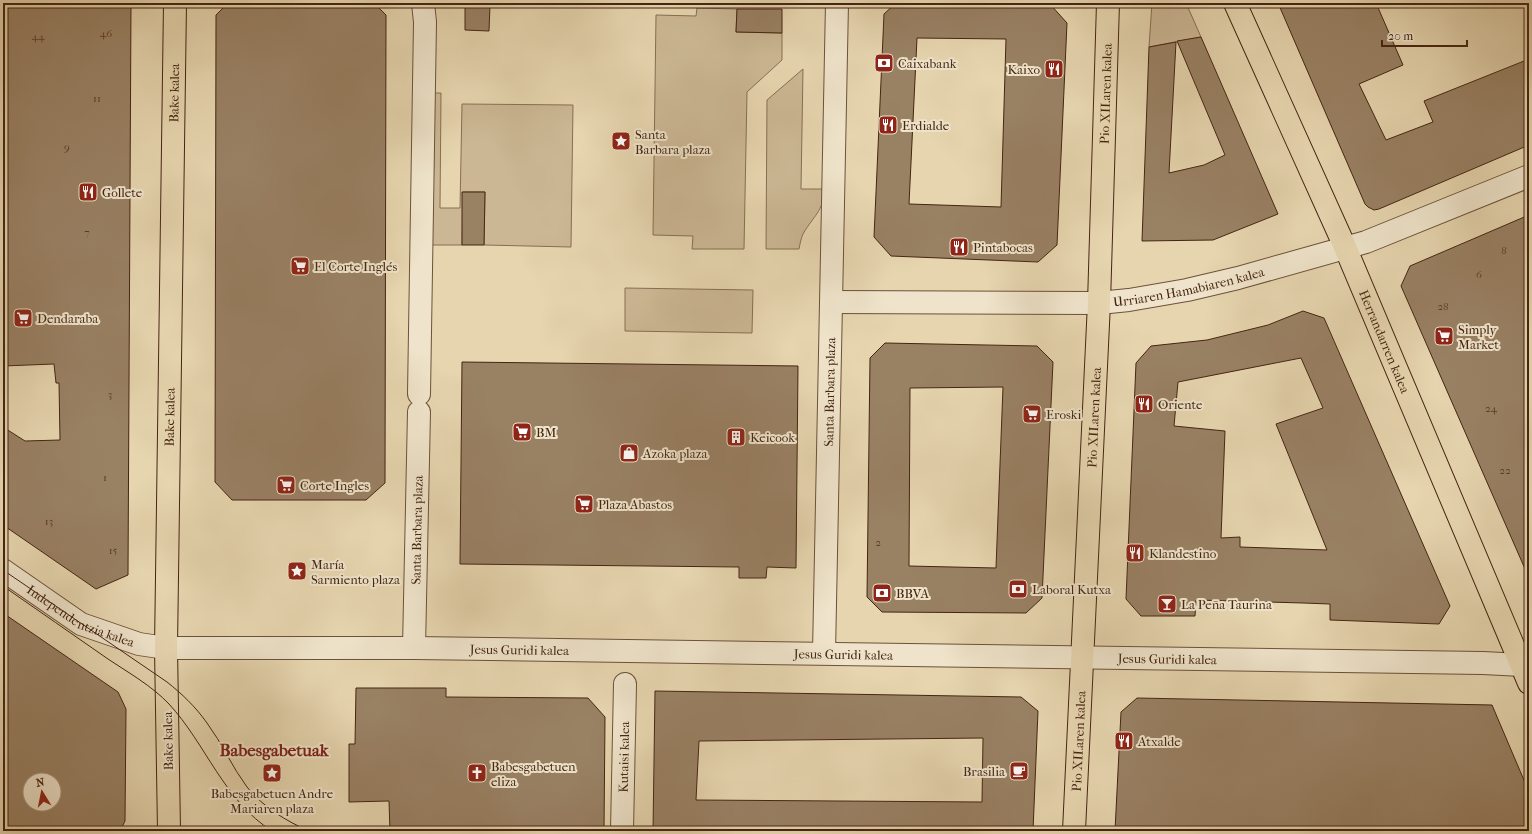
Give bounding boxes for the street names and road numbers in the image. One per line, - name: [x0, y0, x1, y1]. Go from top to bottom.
- street label: Pio XII.aren kalea: [1096, 42, 1114, 144]
- street label: Bake kalea: [166, 63, 182, 123]
- street label: Urriaren Hamabiaren kalea: [1112, 263, 1267, 309]
- street label: Herrandarren kalea: [1356, 287, 1414, 396]
- street label: Santa Barbara plaza: [821, 336, 838, 447]
- street label: Pio XII.aren kalea: [1084, 366, 1104, 468]
- street label: Bake kalea: [161, 387, 177, 447]
- street label: Santa Barbara plaza: [408, 474, 425, 585]
- street label: Independentzia kalea: [24, 582, 137, 650]
- street label: Jesus Guridi kalea: [469, 641, 570, 658]
- street label: Jesus Guridi kalea: [793, 646, 894, 662]
- street label: Jesus Guridi kalea: [1117, 650, 1218, 667]
- street label: Pio XII.aren kalea: [1068, 689, 1088, 792]
- street label: Bake kalea: [160, 710, 176, 771]
- street label: Kutaisi kalea: [615, 720, 632, 793]

